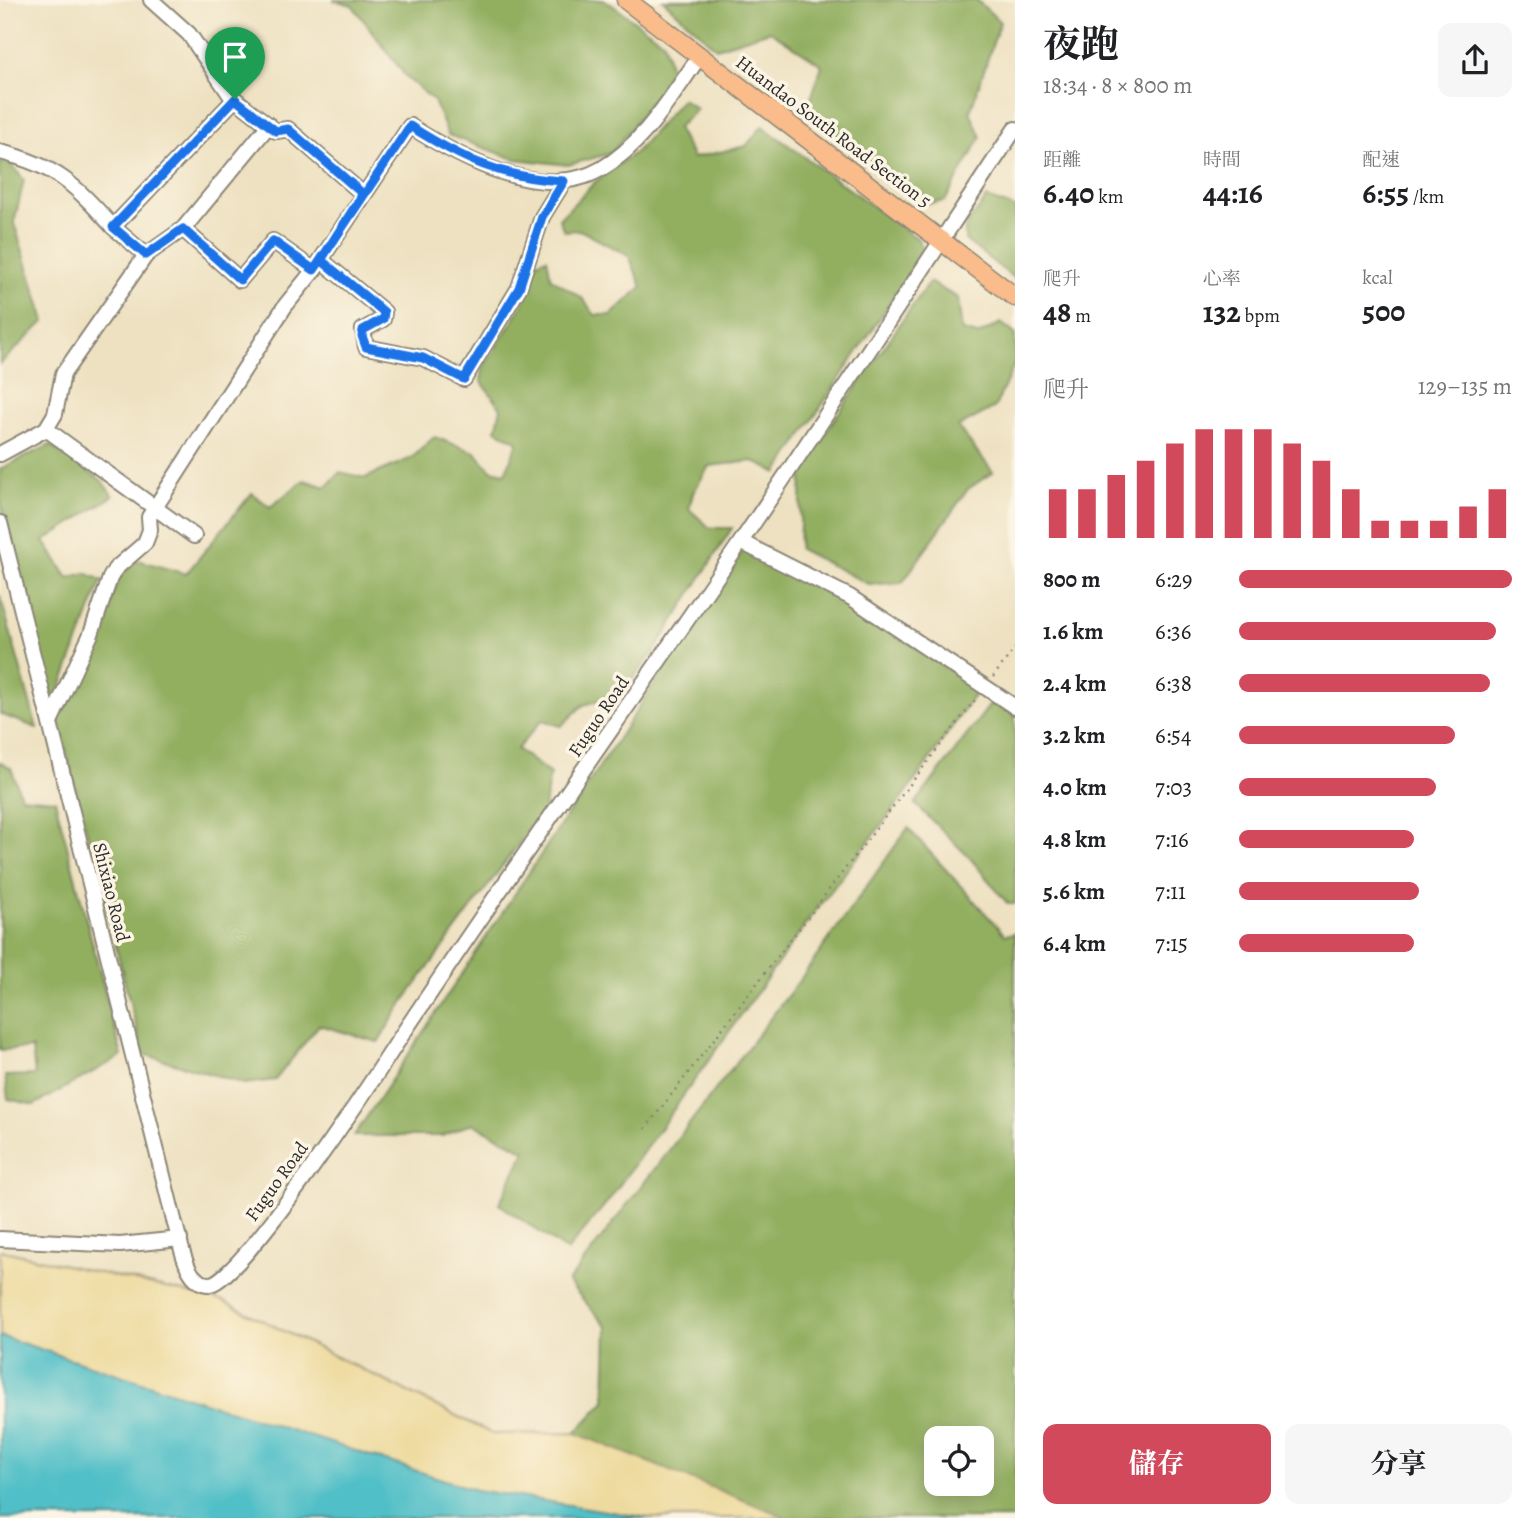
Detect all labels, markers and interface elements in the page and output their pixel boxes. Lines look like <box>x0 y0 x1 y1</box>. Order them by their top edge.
text: 夜跑 <box>1043 18 1119 70</box>
button: share <box>1438 23 1512 97</box>
pin <box>205 27 265 99</box>
icon: arrive <box>216 38 254 76</box>
street label: Huandao South Road Section 5 <box>730 50 937 214</box>
text: 18:34 · 8 × 800 m <box>1043 70 1192 101</box>
text: 距離 <box>1043 147 1081 173</box>
text: 時間 <box>1203 147 1241 173</box>
text: 配速 <box>1362 147 1400 173</box>
text: 6.40 <box>1043 173 1094 213</box>
text: 44:16 <box>1203 173 1263 213</box>
text: 6:55 <box>1362 173 1409 213</box>
text: km <box>1094 184 1123 210</box>
text: /km <box>1409 184 1444 210</box>
text: kcal <box>1362 265 1393 291</box>
text: 爬升 <box>1043 266 1081 292</box>
text: 心率 <box>1203 266 1241 292</box>
text: 500 <box>1362 291 1405 331</box>
text: 48 <box>1043 292 1072 332</box>
text: 132 <box>1203 292 1241 332</box>
text: m <box>1072 303 1091 329</box>
text: bpm <box>1241 303 1280 329</box>
text: 129–135 m <box>1418 371 1512 402</box>
text: 爬升 <box>1043 374 1089 405</box>
text: 800 m <box>1043 564 1100 595</box>
text: 6:29 <box>1155 564 1193 595</box>
text: 1.6 km <box>1043 616 1103 647</box>
text: 6:36 <box>1155 616 1191 647</box>
text: 2.4 km <box>1043 668 1106 699</box>
text: 6:38 <box>1155 668 1192 699</box>
street label: Fuguo Road <box>562 670 636 762</box>
text: 3.2 km <box>1043 720 1106 751</box>
text: 6:54 <box>1155 720 1191 751</box>
text: 4.0 km <box>1043 772 1107 803</box>
text: 7:03 <box>1155 772 1192 803</box>
text: 4.8 km <box>1043 824 1106 855</box>
text: 7:16 <box>1155 824 1189 855</box>
street label: Shixiao Road <box>86 840 136 945</box>
text: 5.6 km <box>1043 876 1105 907</box>
text: 7:11 <box>1155 876 1186 907</box>
text: 6.4 km <box>1043 928 1106 959</box>
text: 7:15 <box>1155 928 1188 959</box>
street label: Fuguo Road <box>239 1136 315 1227</box>
button: 儲存 <box>1043 1424 1271 1504</box>
button: 分享 <box>1285 1424 1512 1504</box>
map controls <box>924 1426 994 1496</box>
button: locate <box>924 1426 994 1496</box>

